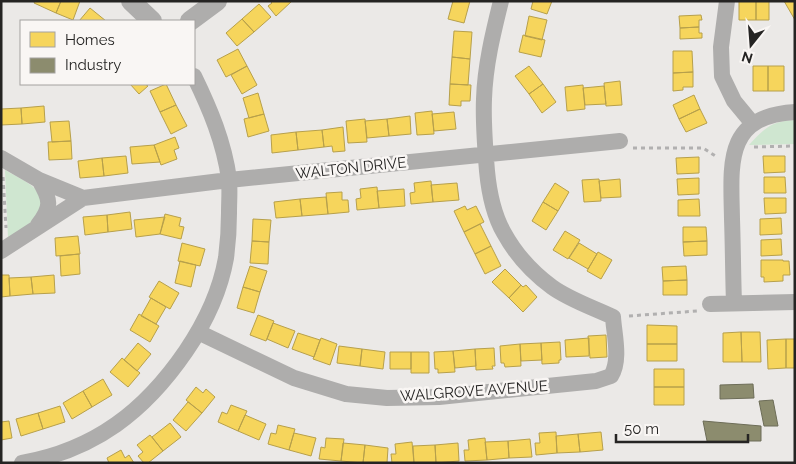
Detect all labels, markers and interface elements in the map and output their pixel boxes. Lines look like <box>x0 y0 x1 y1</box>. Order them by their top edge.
legend <box>20 20 195 85</box>
north arrow <box>726 20 776 70</box>
text: Homes <box>65 31 115 49</box>
text: N <box>740 48 755 67</box>
text: Industry <box>65 56 121 74</box>
street label: WALTON DRIVE <box>295 153 407 183</box>
street label: WALGROVE AVENUE <box>400 377 548 405</box>
scale bar <box>616 412 748 444</box>
text: 50 m <box>624 420 659 438</box>

